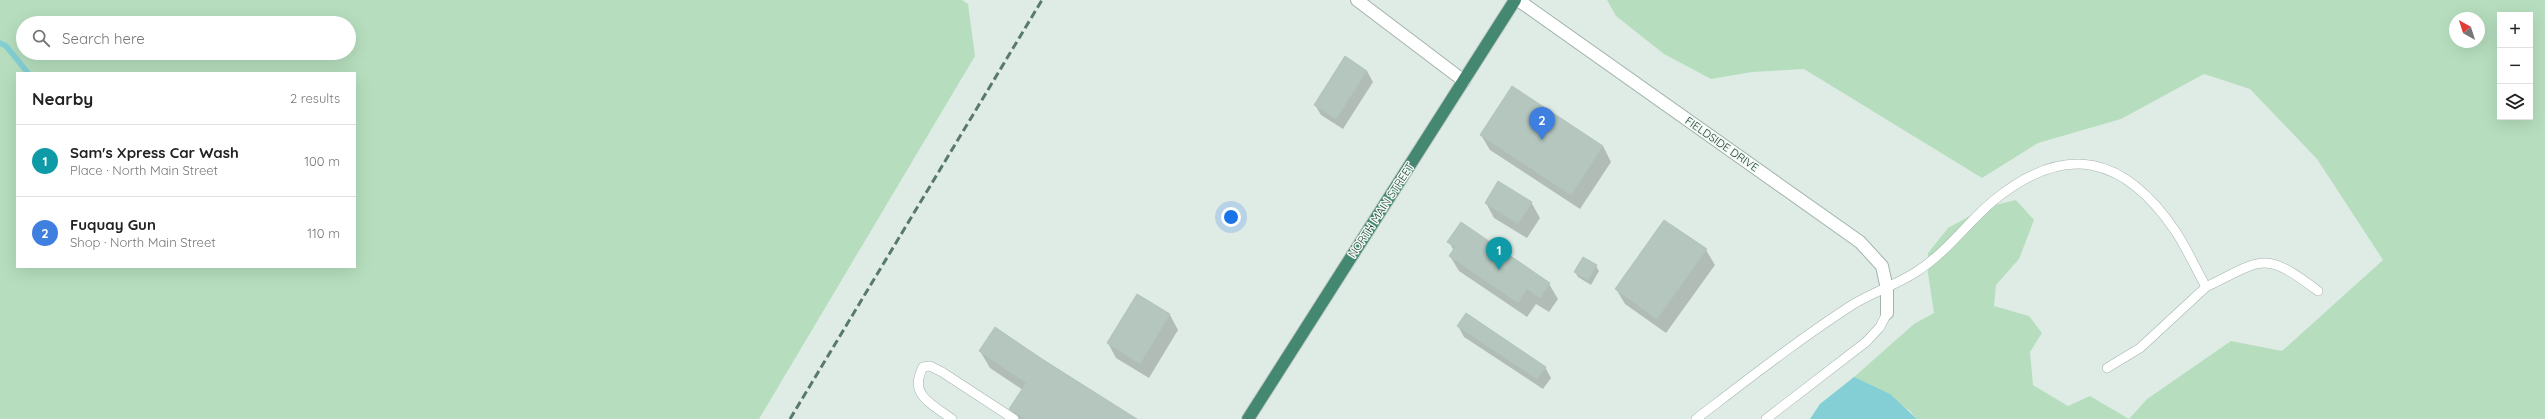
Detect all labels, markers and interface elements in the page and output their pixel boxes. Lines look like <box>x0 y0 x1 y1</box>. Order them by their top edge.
north arrow <box>2449 12 2485 48</box>
map controls <box>2497 12 2533 120</box>
button: + <box>2497 12 2533 48</box>
search box <box>16 16 356 60</box>
icon: search <box>30 27 52 49</box>
text: Search here <box>62 29 145 48</box>
button: − <box>2497 48 2533 84</box>
button: layers <box>2497 84 2533 120</box>
text: Nearby <box>32 88 93 109</box>
text: 2 results <box>290 90 340 106</box>
pin: 2 <box>1529 107 1555 140</box>
street label: FIELDSIDE DRIVE <box>1682 113 1762 175</box>
text: Sam's Xpress Car Wash <box>70 143 239 162</box>
text: 1 <box>42 153 48 169</box>
text: 100 m <box>304 153 340 169</box>
street label: NORTH MAIN STREET <box>1345 160 1417 260</box>
text: Place · North Main Street <box>70 162 218 178</box>
your location <box>1221 207 1241 227</box>
text: Fuquay Gun <box>70 215 156 234</box>
text: 2 <box>41 225 49 241</box>
text: 110 m <box>307 225 340 241</box>
text: Shop · North Main Street <box>70 234 216 250</box>
pin: 1 <box>1486 237 1512 270</box>

